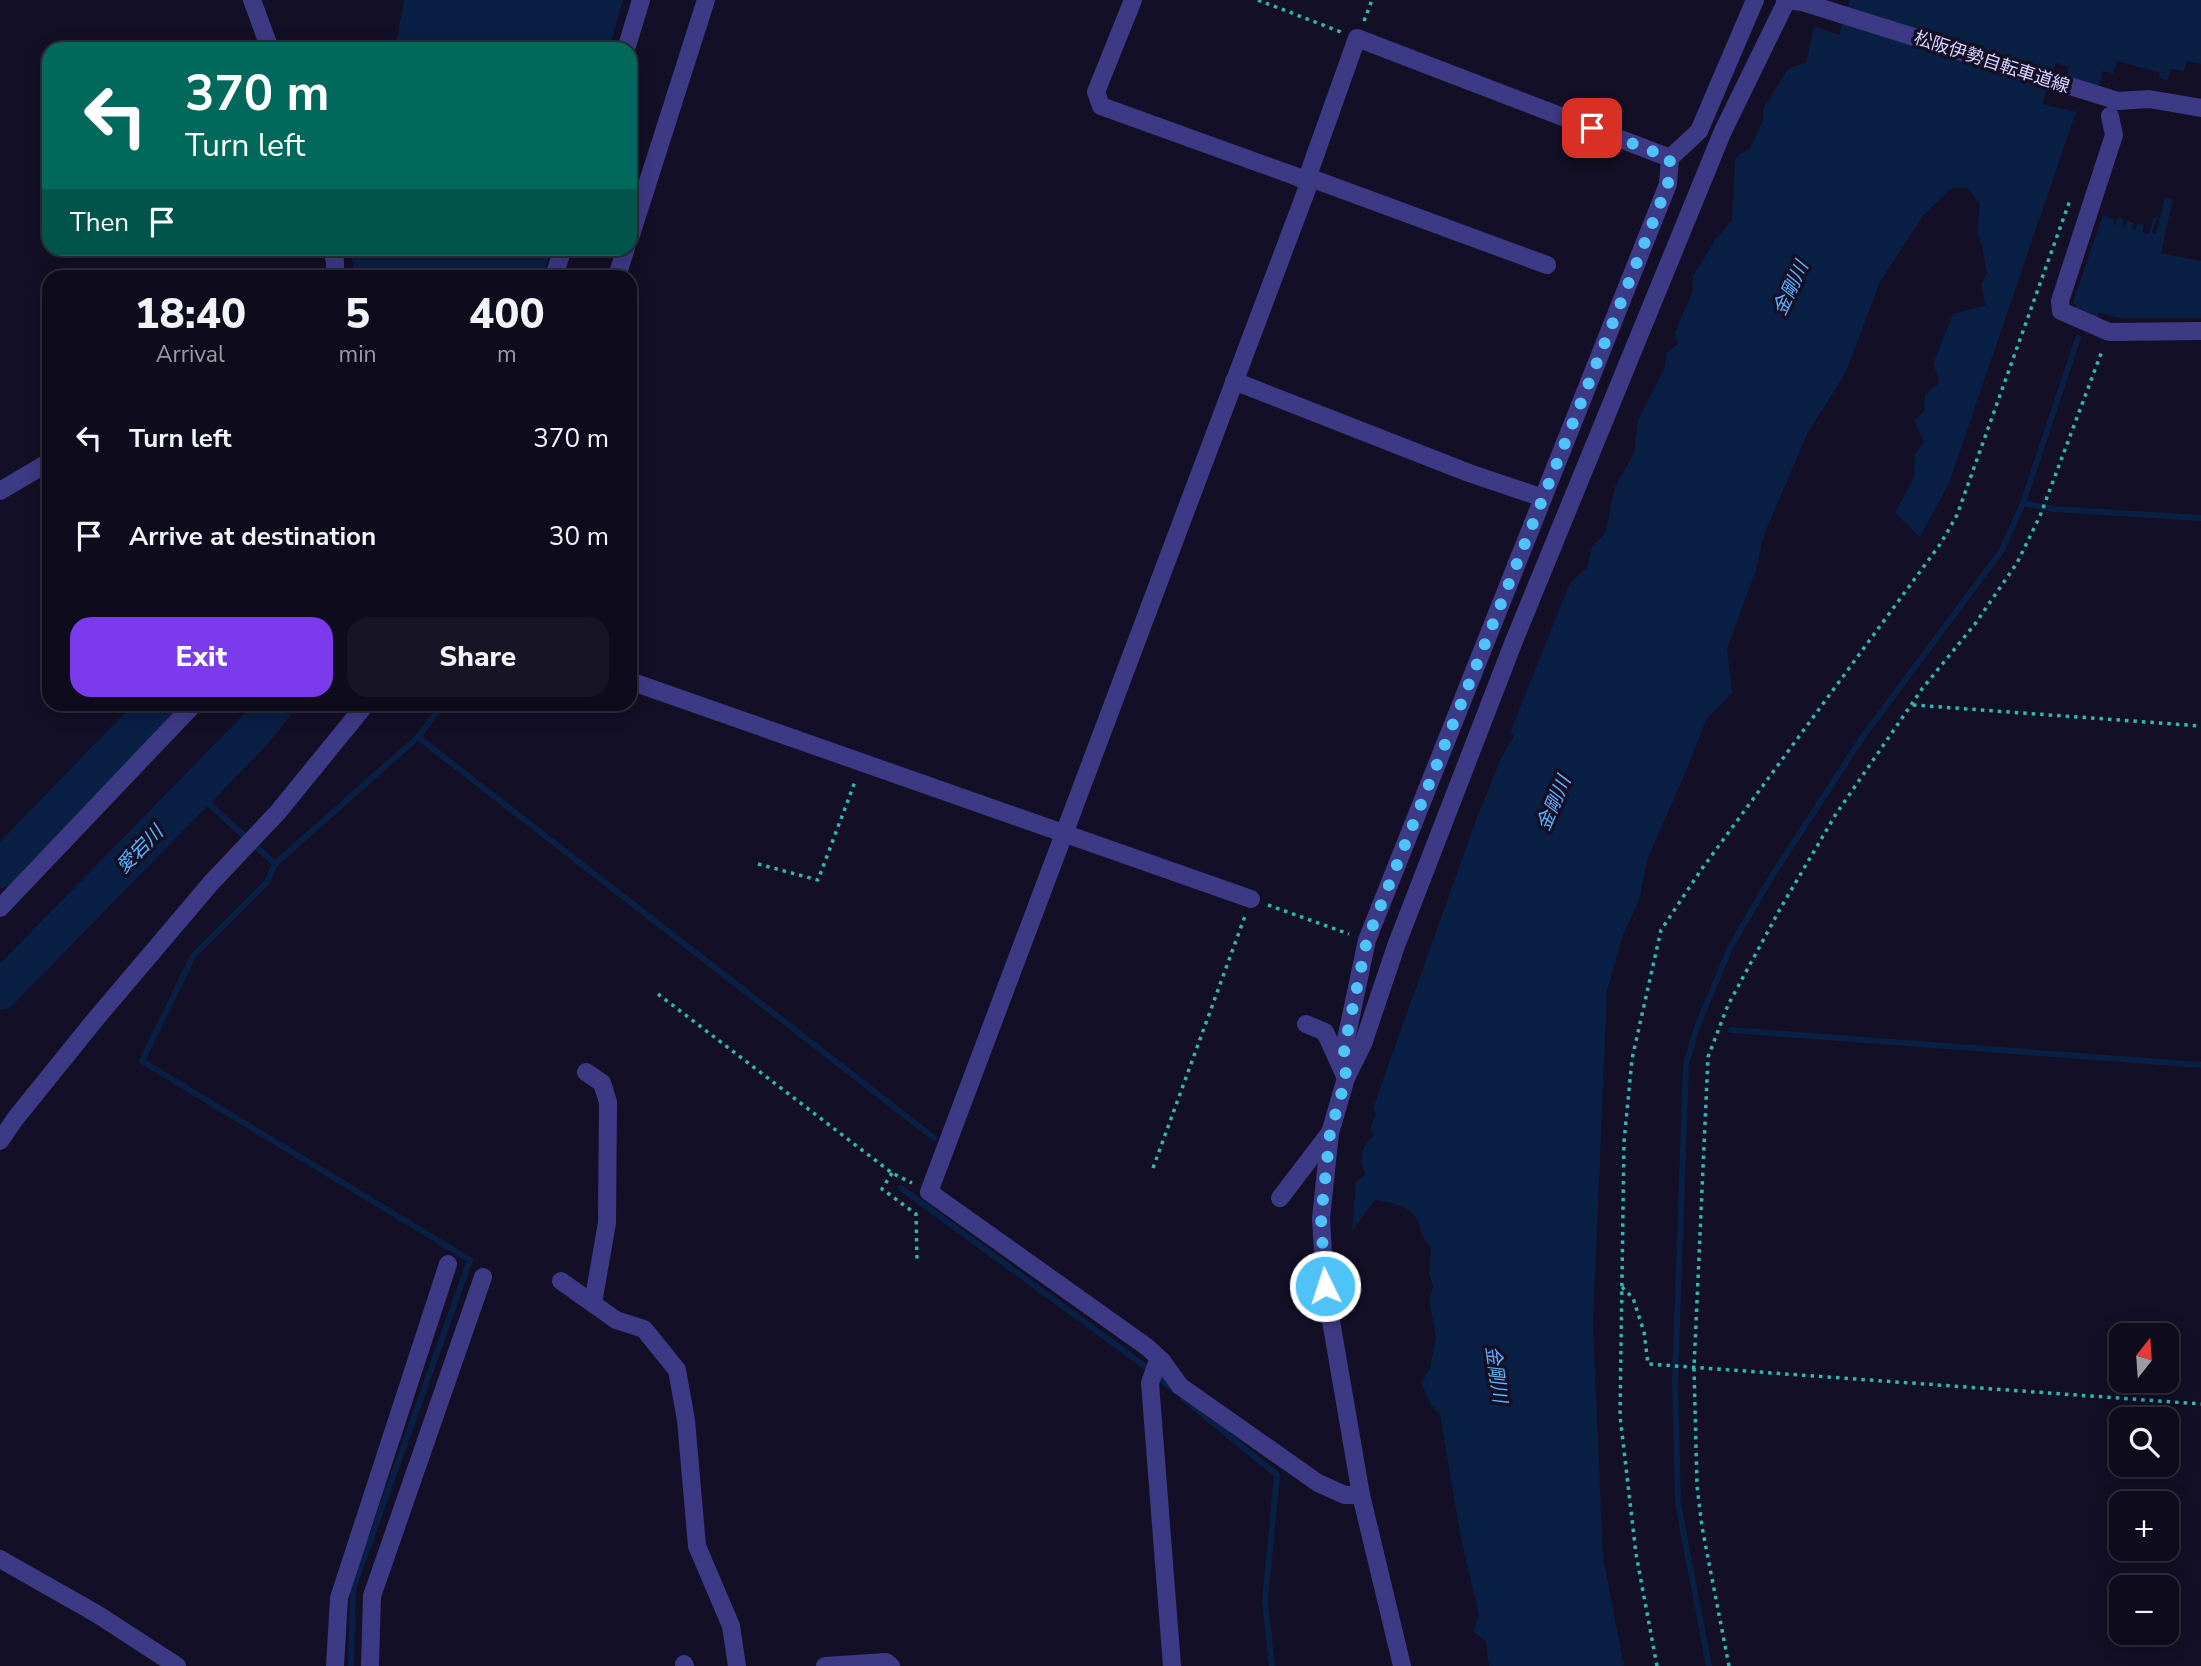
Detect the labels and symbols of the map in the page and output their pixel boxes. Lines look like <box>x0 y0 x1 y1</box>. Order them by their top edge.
street label: 松阪伊勢自転車道線 <box>1911 26 2073 98</box>
pin <box>1562 98 1622 158</box>
water label: 金剛川 <box>1767 255 1816 320</box>
water label: 金剛川 <box>1531 770 1578 835</box>
water label: 愛宕川 <box>111 819 170 879</box>
position arrow <box>1288 1249 1362 1323</box>
north arrow <box>2109 1323 2179 1393</box>
water label: 金剛川 <box>1479 1344 1513 1406</box>

